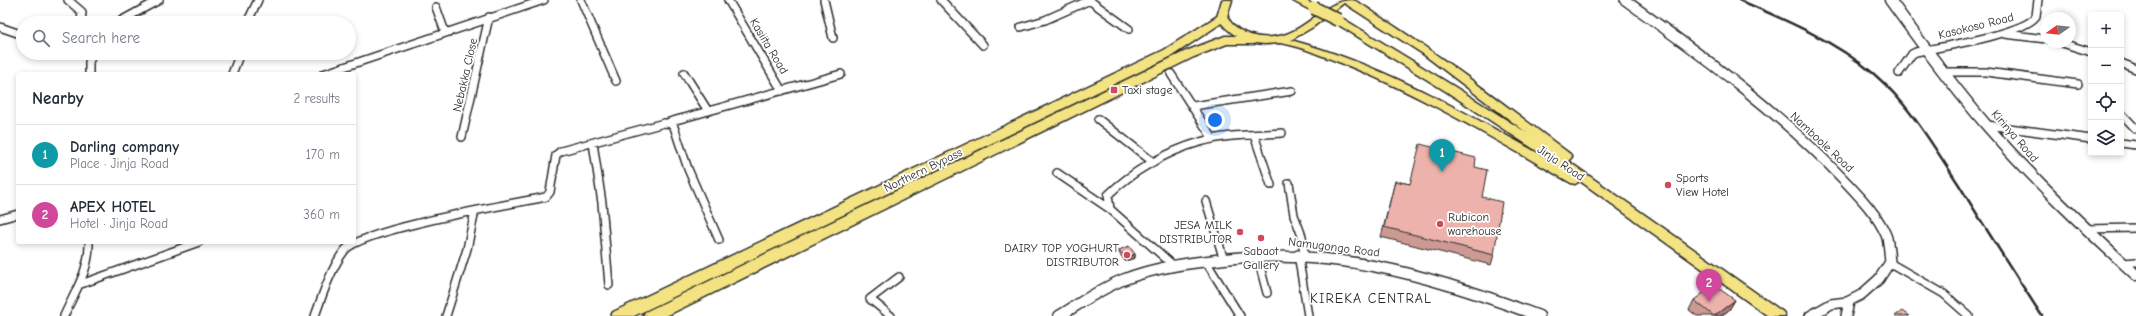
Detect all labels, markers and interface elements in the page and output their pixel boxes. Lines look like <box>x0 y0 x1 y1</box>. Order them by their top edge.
street label: Kasokoso Road <box>1937 10 2015 42</box>
north arrow <box>2040 12 2076 48</box>
map controls <box>2088 12 2124 156</box>
button: + <box>2088 12 2124 48</box>
search box <box>16 16 356 60</box>
street label: Kasiita Road <box>747 16 791 76</box>
icon: search <box>30 27 52 49</box>
text: Search here <box>62 29 140 47</box>
street label: Nebakka Close <box>450 37 480 113</box>
button: − <box>2088 48 2124 84</box>
place label: Taxi stage <box>1122 83 1172 97</box>
button: locate <box>2088 84 2124 120</box>
marker: Taxi stage <box>1109 85 1119 95</box>
text: Nearby <box>32 89 83 108</box>
text: 2 results <box>293 91 340 106</box>
street label: Kirinya Road <box>1988 107 2042 165</box>
street label: Namboole Road <box>1787 109 1857 175</box>
your location <box>1205 110 1225 130</box>
button: layers <box>2088 120 2124 156</box>
text: Darling company <box>70 138 179 156</box>
pin: 1 <box>1429 139 1455 172</box>
street label: Jinja Road <box>1535 142 1587 184</box>
street label: Northern Bypass <box>881 145 965 195</box>
text: 1 <box>42 147 48 162</box>
text: 170 m <box>306 147 340 162</box>
text: Place · Jinja Road <box>70 156 169 171</box>
place label: Sports View Hotel <box>1676 171 1729 199</box>
marker: Sports View Hotel <box>1663 180 1673 190</box>
text: APEX HOTEL <box>70 198 156 216</box>
text: 2 <box>42 207 48 222</box>
text: 360 m <box>303 207 340 222</box>
place label: Rubicon warehouse <box>1448 210 1502 238</box>
text: Hotel · Jinja Road <box>70 216 168 231</box>
place label: JESA MILK DISTRIBUTOR <box>1159 218 1232 246</box>
marker: Rubicon warehouse <box>1435 219 1445 229</box>
marker: JESA MILK DISTRIBUTOR <box>1235 227 1245 237</box>
marker: Sabaot Gallery <box>1256 233 1266 243</box>
street label: Namugongo Road <box>1287 234 1381 260</box>
place label: DAIRY TOP YOGHURT DISTRIBUTOR <box>1004 241 1120 269</box>
place label: Sabaot Gallery <box>1243 244 1280 272</box>
marker: DAIRY TOP YOGHURT DISTRIBUTOR <box>1122 250 1132 260</box>
pin: 2 <box>1696 269 1722 302</box>
district label: KIREKA CENTRAL <box>1310 290 1432 307</box>

